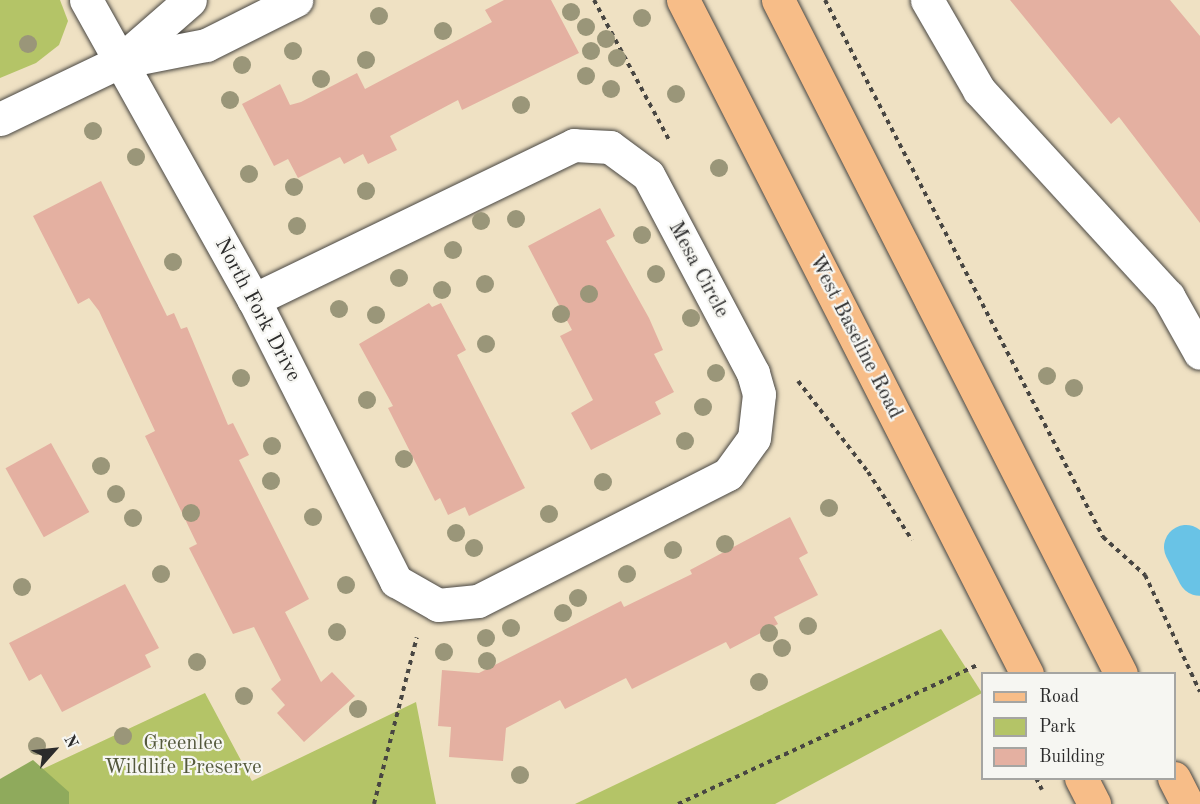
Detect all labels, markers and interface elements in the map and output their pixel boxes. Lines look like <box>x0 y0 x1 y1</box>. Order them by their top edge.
street label: Mesa Circle <box>662 218 734 322</box>
street label: North Fork Drive <box>209 234 305 386</box>
street label: West Baseline Road <box>803 251 907 423</box>
legend <box>981 672 1176 780</box>
text: Road <box>1039 688 1079 706</box>
text: Park <box>1039 718 1076 736</box>
north arrow <box>24 720 84 780</box>
park label: Greenlee Wildlife Preserve <box>104 731 262 781</box>
text: N <box>60 733 80 751</box>
text: Building <box>1039 748 1104 766</box>

